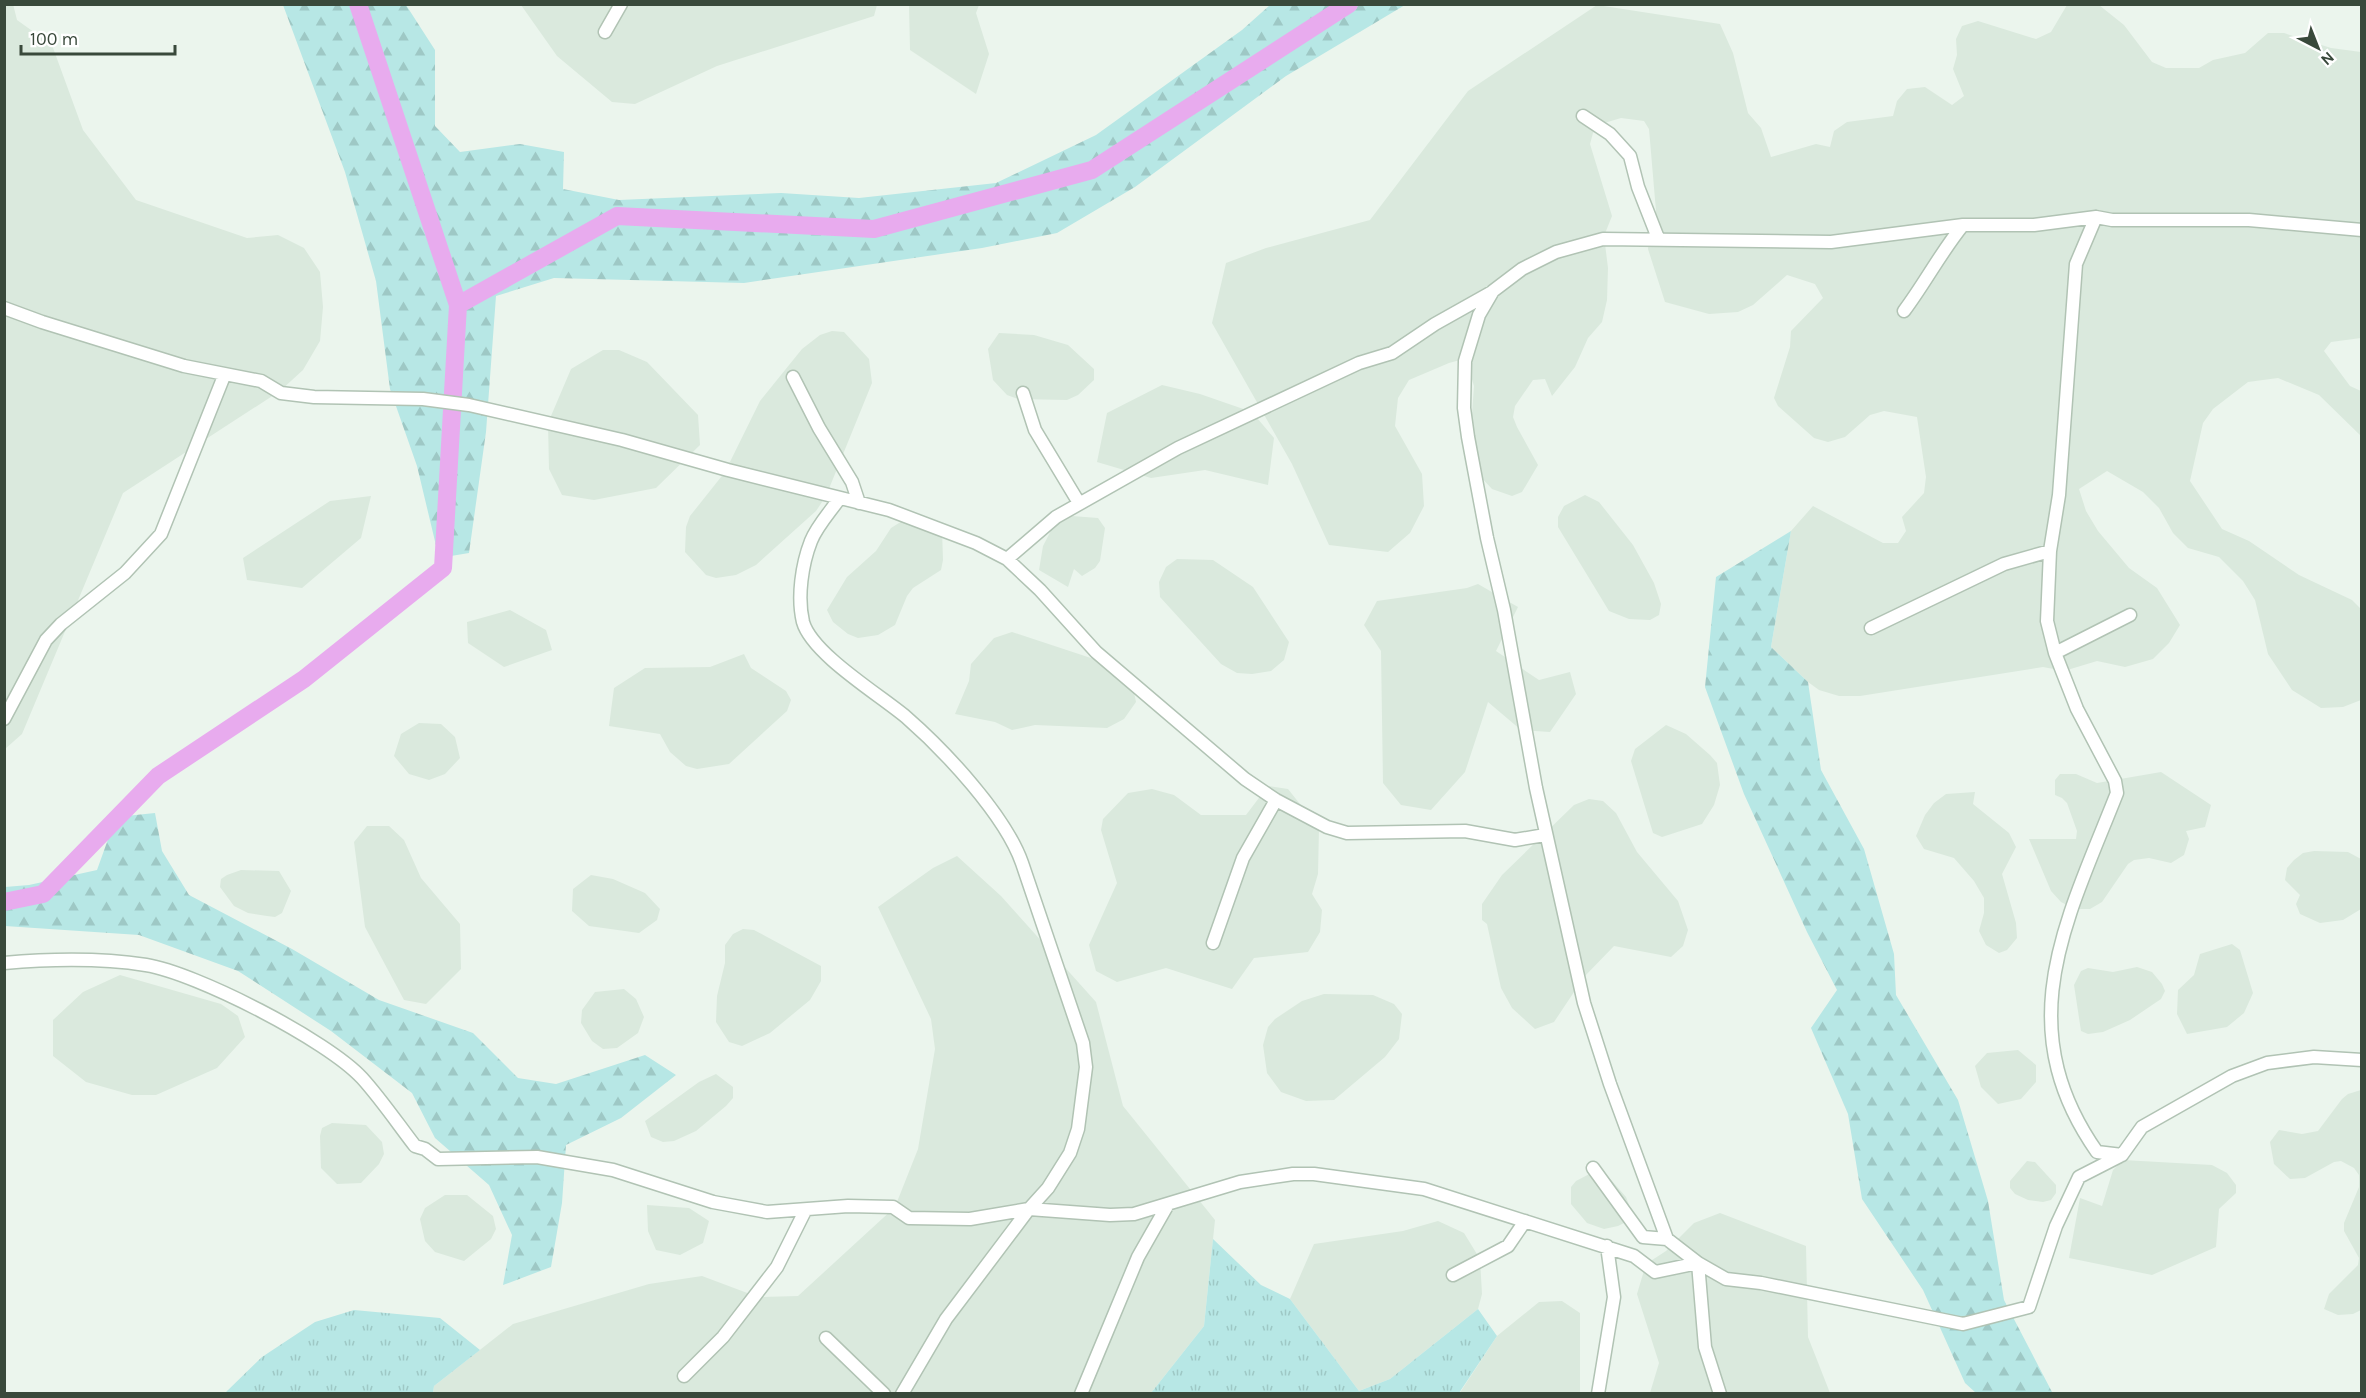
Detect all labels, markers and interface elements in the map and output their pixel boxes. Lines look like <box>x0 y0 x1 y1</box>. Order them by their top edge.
scale bar <box>21 18 176 56</box>
north arrow <box>2288 18 2348 78</box>
text: 100 m <box>30 28 78 50</box>
text: N <box>2317 48 2338 70</box>

